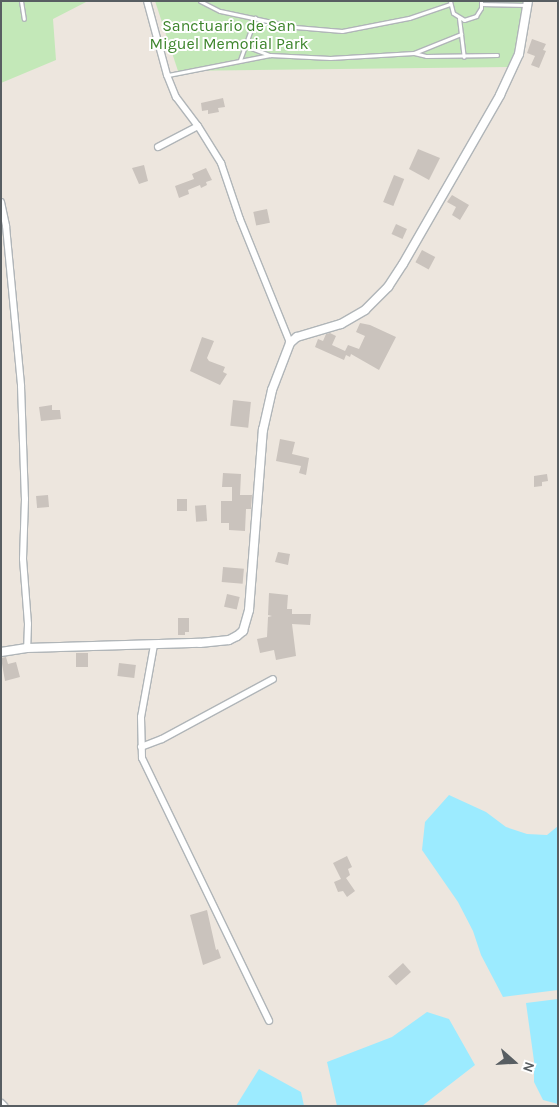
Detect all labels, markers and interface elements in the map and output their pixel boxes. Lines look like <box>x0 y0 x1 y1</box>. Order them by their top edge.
park label: Sanctuario de San Miguel Memorial Park <box>149 16 309 54</box>
north arrow <box>489 1037 539 1087</box>
text: N <box>519 1060 538 1075</box>

